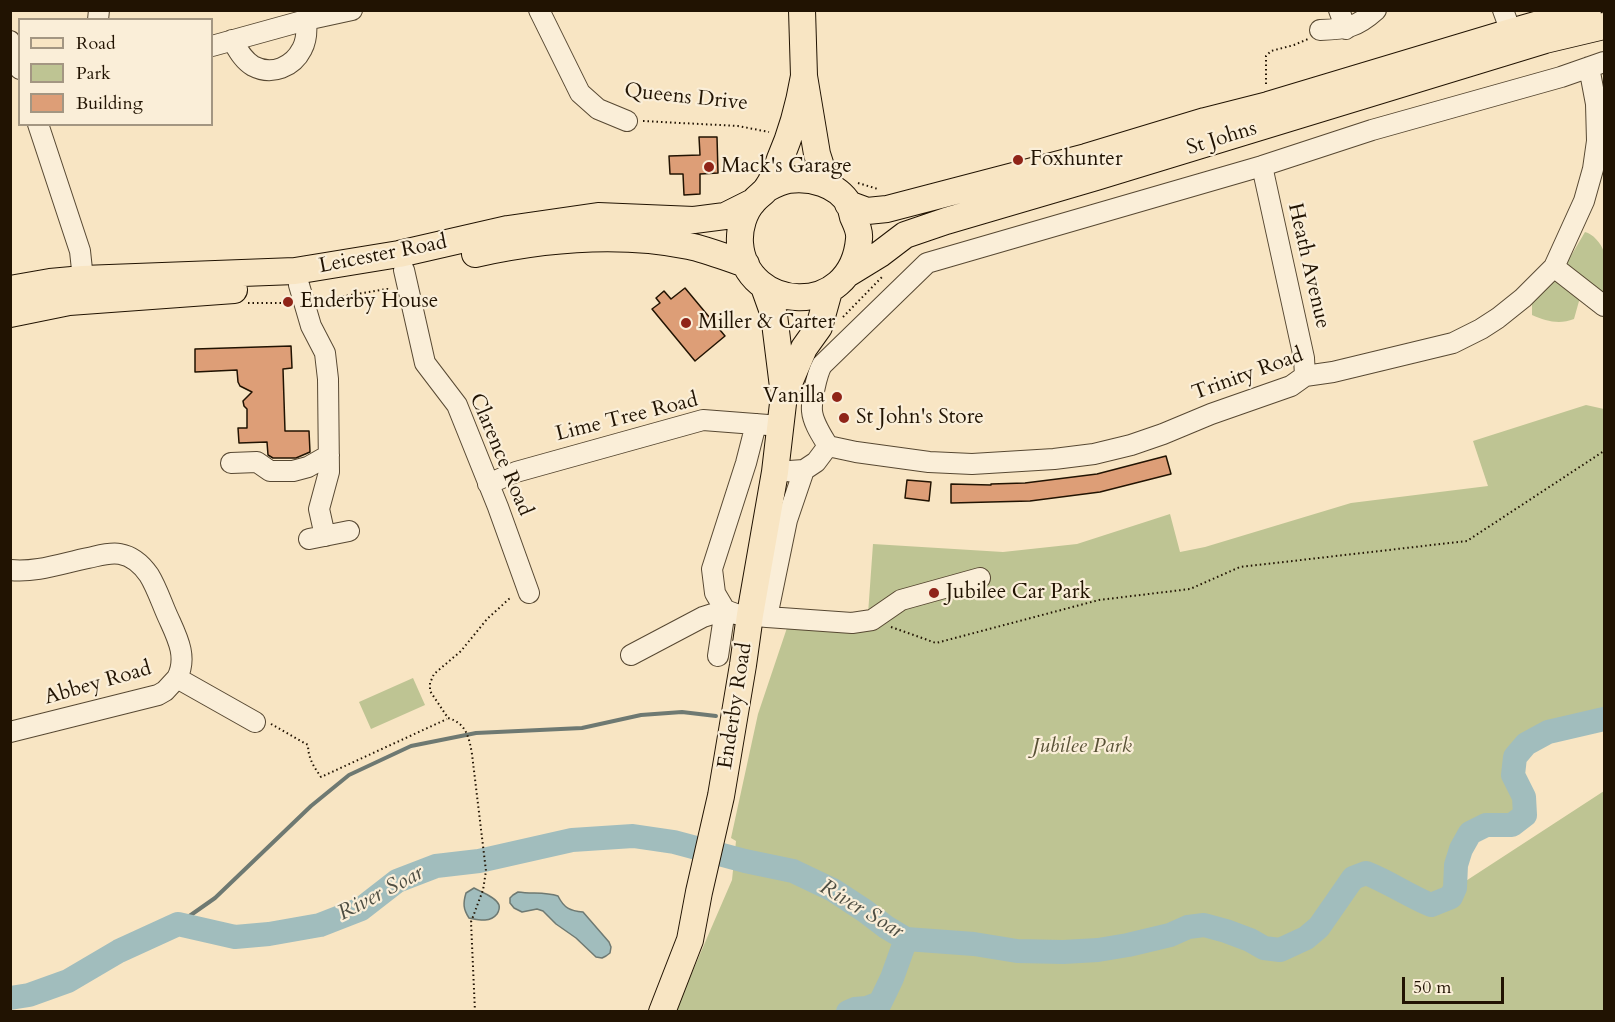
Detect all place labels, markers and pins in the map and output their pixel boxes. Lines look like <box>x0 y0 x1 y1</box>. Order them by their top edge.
place label: Foxhunter <box>1030 147 1123 173</box>
marker: Foxhunter <box>1011 153 1025 167</box>
place label: Mack's Garage <box>721 154 852 180</box>
marker: Mack's Garage <box>702 160 716 174</box>
place label: Enderby House <box>300 289 438 315</box>
marker: Enderby House <box>281 295 295 309</box>
place label: Miller & Carter <box>698 310 835 336</box>
marker: Miller & Carter <box>679 316 693 330</box>
place label: Vanilla <box>763 384 825 410</box>
marker: Vanilla <box>830 390 844 404</box>
place label: St John's Store <box>856 405 984 431</box>
marker: St John's Store <box>837 411 851 425</box>
place label: Jubilee Car Park <box>946 580 1091 606</box>
marker: Jubilee Car Park <box>927 586 941 600</box>

